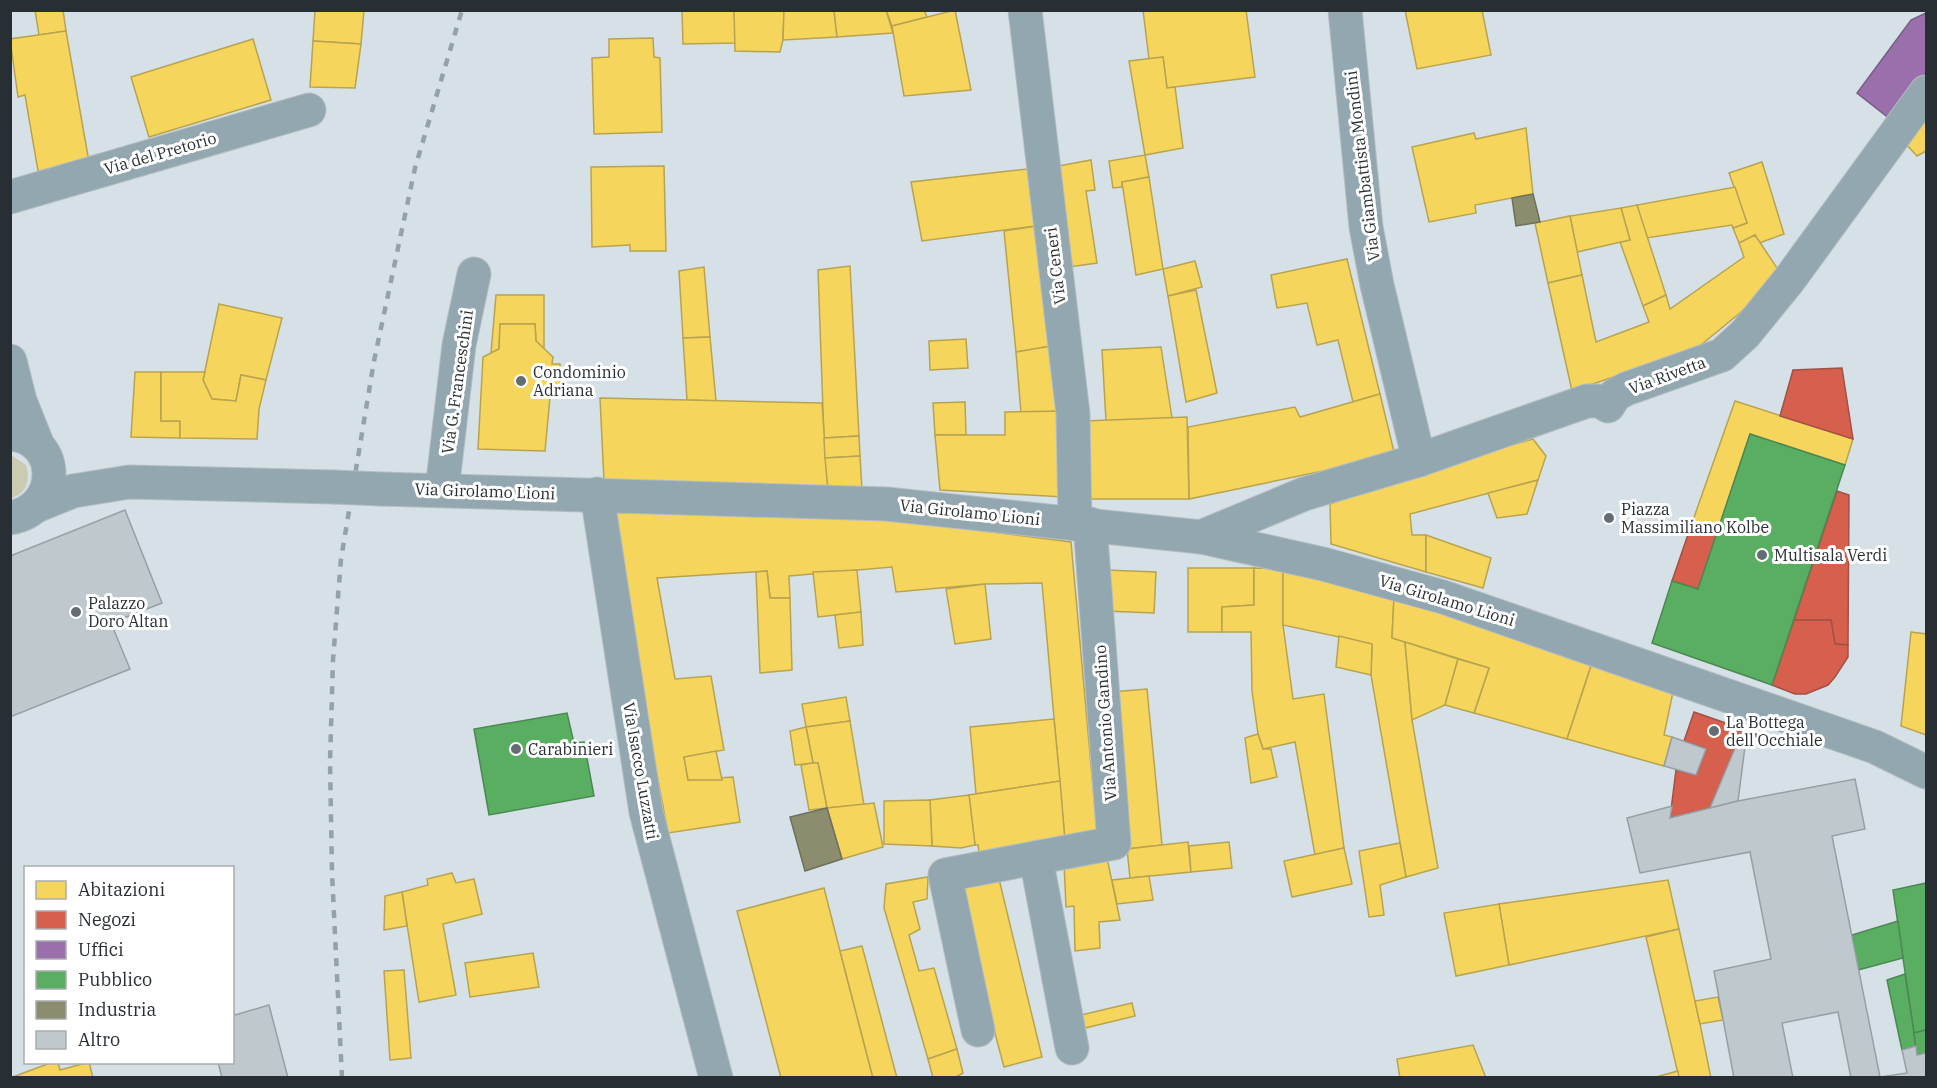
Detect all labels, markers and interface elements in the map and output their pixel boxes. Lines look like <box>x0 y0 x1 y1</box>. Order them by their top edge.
street label: Via Giambattista Mondini <box>1340 70 1384 262</box>
street label: Via del Pretorio <box>102 127 218 179</box>
street label: Via Ceneri <box>1040 226 1070 306</box>
street label: Via G. Franceschini <box>437 309 477 455</box>
street label: Via Rivetta <box>1626 352 1708 398</box>
place label: Condominio Adriana <box>533 362 626 400</box>
marker: Condominio Adriana <box>514 374 528 388</box>
street label: Via Girolamo Lioni <box>414 479 556 503</box>
street label: Via Girolamo Lioni <box>899 495 1041 529</box>
place label: Piazza Massimiliano Kolbe <box>1621 499 1769 537</box>
marker: Piazza Massimiliano Kolbe <box>1602 511 1616 525</box>
place label: Multisala Verdi <box>1774 545 1887 565</box>
marker: Multisala Verdi <box>1755 548 1769 562</box>
street label: Via Girolamo Lioni <box>1377 570 1517 630</box>
place label: Palazzo Doro Altan <box>88 593 168 631</box>
marker: Palazzo Doro Altan <box>69 605 83 619</box>
street label: Via Antonio Gandino <box>1090 644 1120 802</box>
street label: Via Isacco Luzzatti <box>619 701 663 841</box>
place label: La Bottega dell'Occhiale <box>1726 712 1823 750</box>
marker: La Bottega dell'Occhiale <box>1707 724 1721 738</box>
place label: Carabinieri <box>528 739 613 759</box>
marker: Carabinieri <box>509 742 523 756</box>
legend <box>24 866 234 1064</box>
text: Abitazioni <box>78 878 165 901</box>
text: Negozi <box>78 908 136 931</box>
text: Uffici <box>78 938 124 961</box>
text: Pubblico <box>78 968 152 991</box>
text: Industria <box>78 998 156 1021</box>
text: Altro <box>78 1028 120 1051</box>

